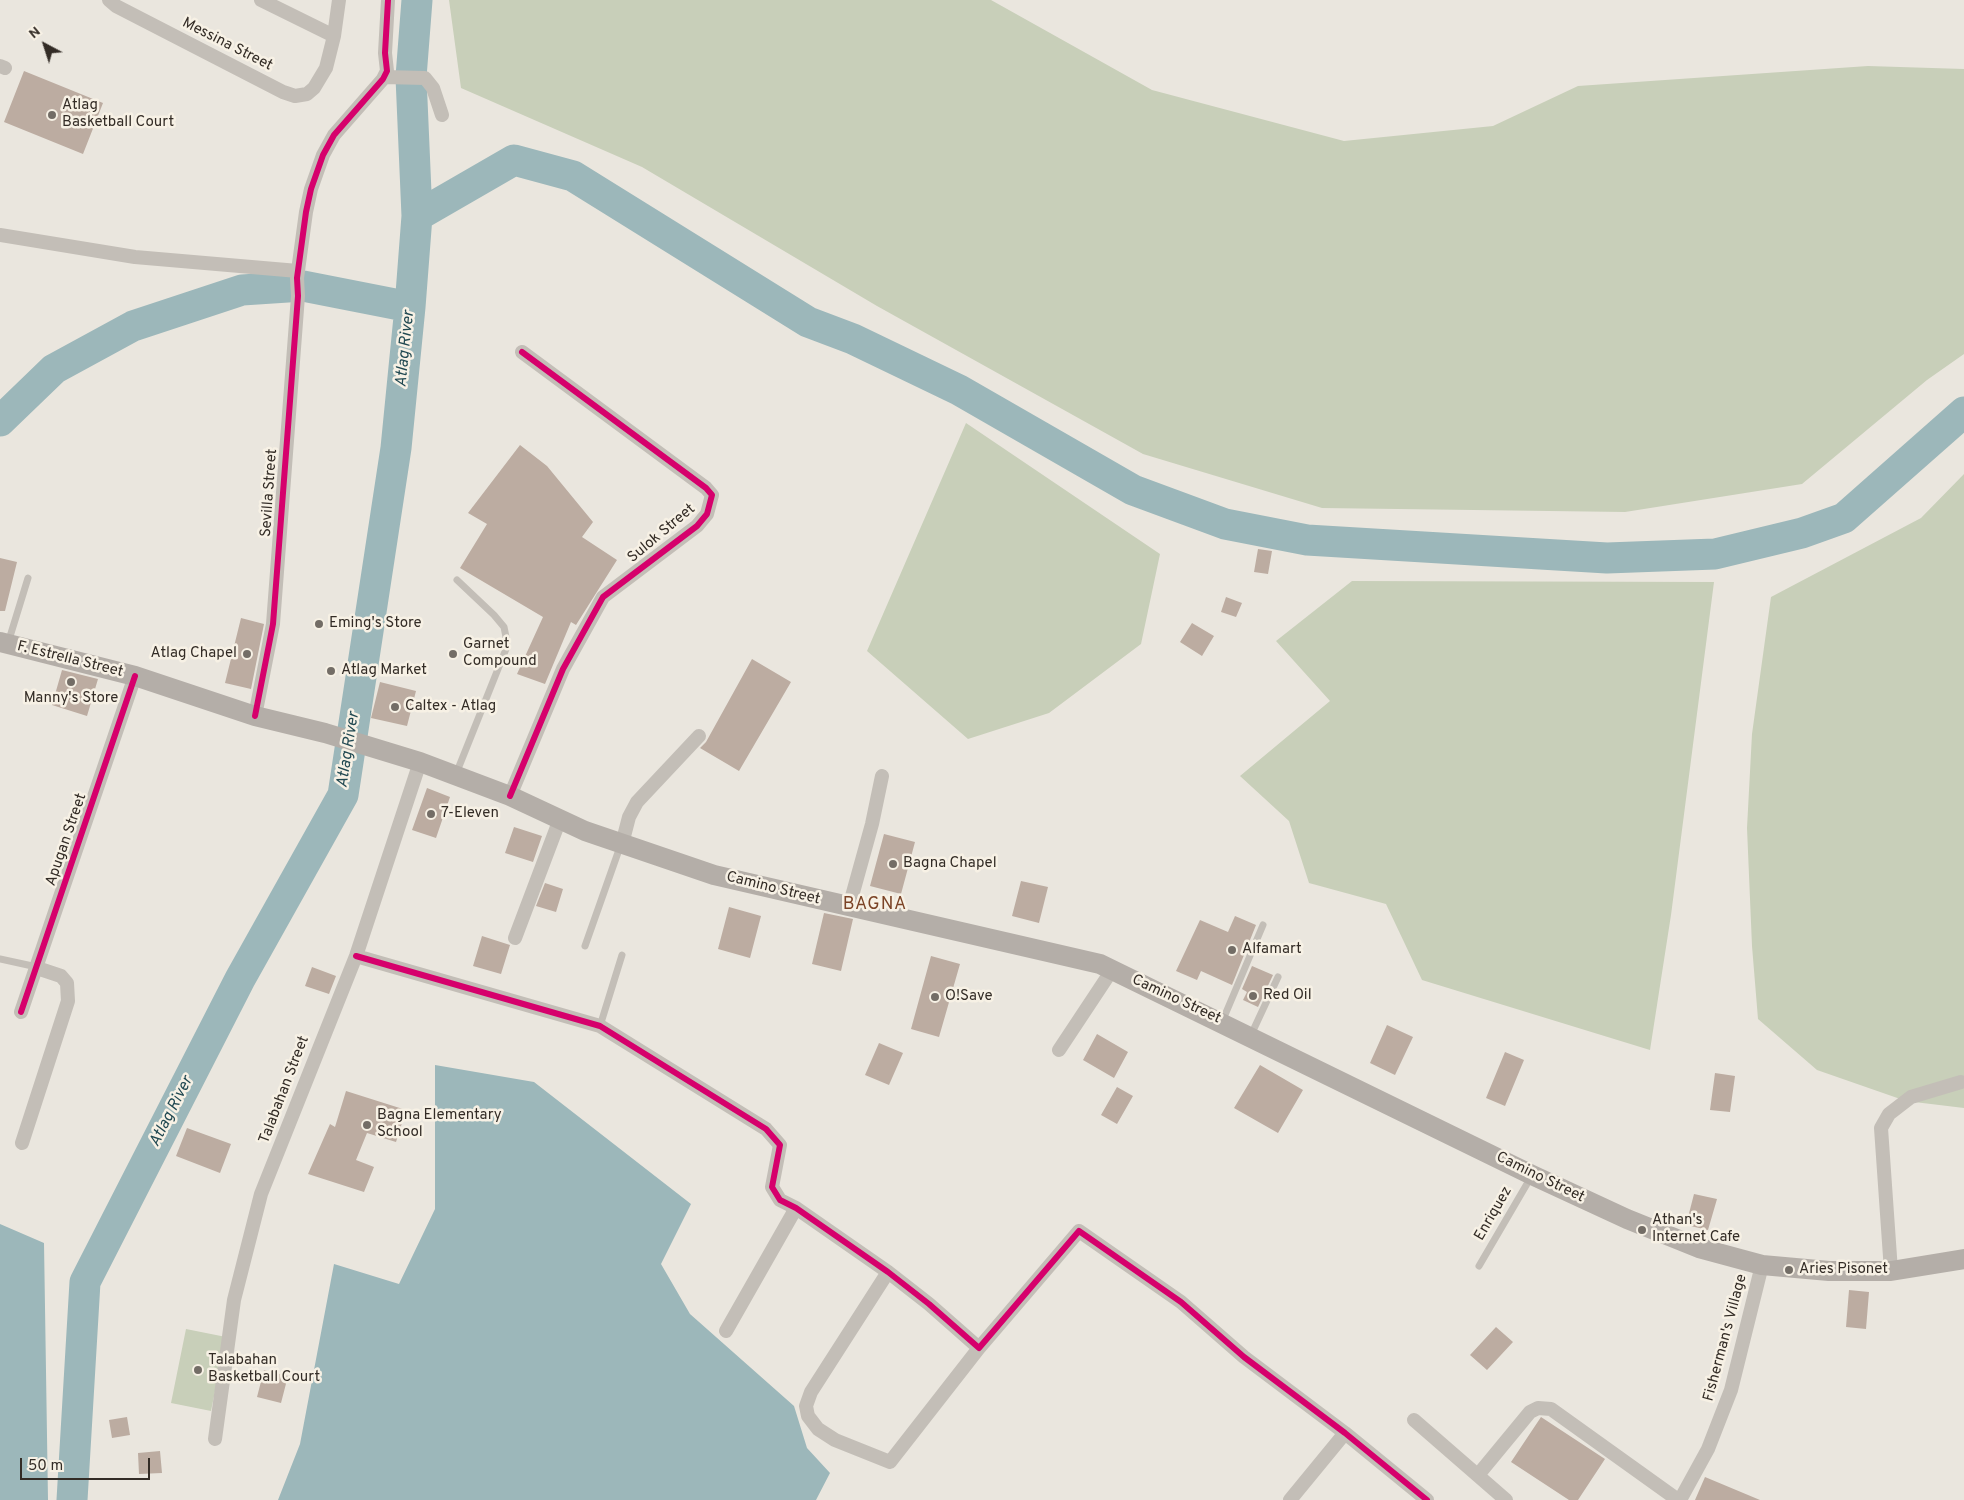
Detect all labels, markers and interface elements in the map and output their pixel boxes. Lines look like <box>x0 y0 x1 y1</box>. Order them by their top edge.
street label: Messina Street <box>179 14 275 76</box>
north arrow <box>20 20 70 70</box>
text: N <box>26 23 44 43</box>
place label: Atlag Basketball Court <box>62 97 174 132</box>
marker: Atlag Basketball Court <box>46 109 58 121</box>
water label: Atlag River <box>392 310 420 388</box>
street label: Sevilla Street <box>258 448 282 538</box>
street label: Sulok Street <box>625 501 699 567</box>
place label: Eming's Store <box>329 615 421 633</box>
marker: Eming's Store <box>313 618 325 630</box>
place label: Garnet Compound <box>463 636 537 671</box>
street label: F. Estrella Street <box>15 638 125 682</box>
place label: Atlag Chapel <box>151 645 237 663</box>
marker: Atlag Chapel <box>241 648 253 660</box>
marker: Garnet Compound <box>447 648 459 660</box>
place label: Atlag Market <box>341 662 427 680</box>
marker: Atlag Market <box>325 665 337 677</box>
marker: Manny's Store <box>65 676 77 688</box>
place label: Manny's Store <box>24 690 118 708</box>
place label: Caltex - Atlag <box>405 698 496 716</box>
marker: Caltex - Atlag <box>389 701 401 713</box>
water label: Atlag River <box>334 711 364 789</box>
street label: Apugan Street <box>43 791 91 889</box>
place label: 7-Eleven <box>441 805 499 823</box>
marker: 7-Eleven <box>425 808 437 820</box>
place label: Bagna Chapel <box>903 855 997 873</box>
marker: Bagna Chapel <box>887 858 899 870</box>
street label: Camino Street <box>724 869 822 909</box>
district label: BAGNA <box>842 894 908 916</box>
place label: Alfamart <box>1242 941 1302 959</box>
marker: Alfamart <box>1226 944 1238 956</box>
street label: Camino Street <box>1129 972 1223 1028</box>
place label: Red Oil <box>1263 987 1312 1005</box>
place label: O!Save <box>945 988 993 1006</box>
marker: Red Oil <box>1247 990 1259 1002</box>
marker: O!Save <box>929 991 941 1003</box>
street label: Talabahan Street <box>256 1034 314 1146</box>
water label: Atlag River <box>146 1074 198 1150</box>
place label: Bagna Elementary School <box>377 1107 502 1142</box>
marker: Bagna Elementary School <box>361 1119 373 1131</box>
street label: Camino Street <box>1493 1149 1587 1207</box>
street label: Enriquez <box>1471 1184 1517 1244</box>
place label: Athan's Internet Cafe <box>1652 1212 1740 1247</box>
marker: Athan's Internet Cafe <box>1636 1224 1648 1236</box>
place label: Aries Pisonet <box>1799 1261 1888 1279</box>
marker: Aries Pisonet <box>1783 1264 1795 1276</box>
street label: Fisherman's Village <box>1700 1272 1752 1404</box>
place label: Talabahan Basketball Court <box>208 1352 320 1387</box>
marker: Talabahan Basketball Court <box>192 1364 204 1376</box>
scale bar <box>22 1448 152 1480</box>
text: 50 m <box>28 1457 63 1476</box>

